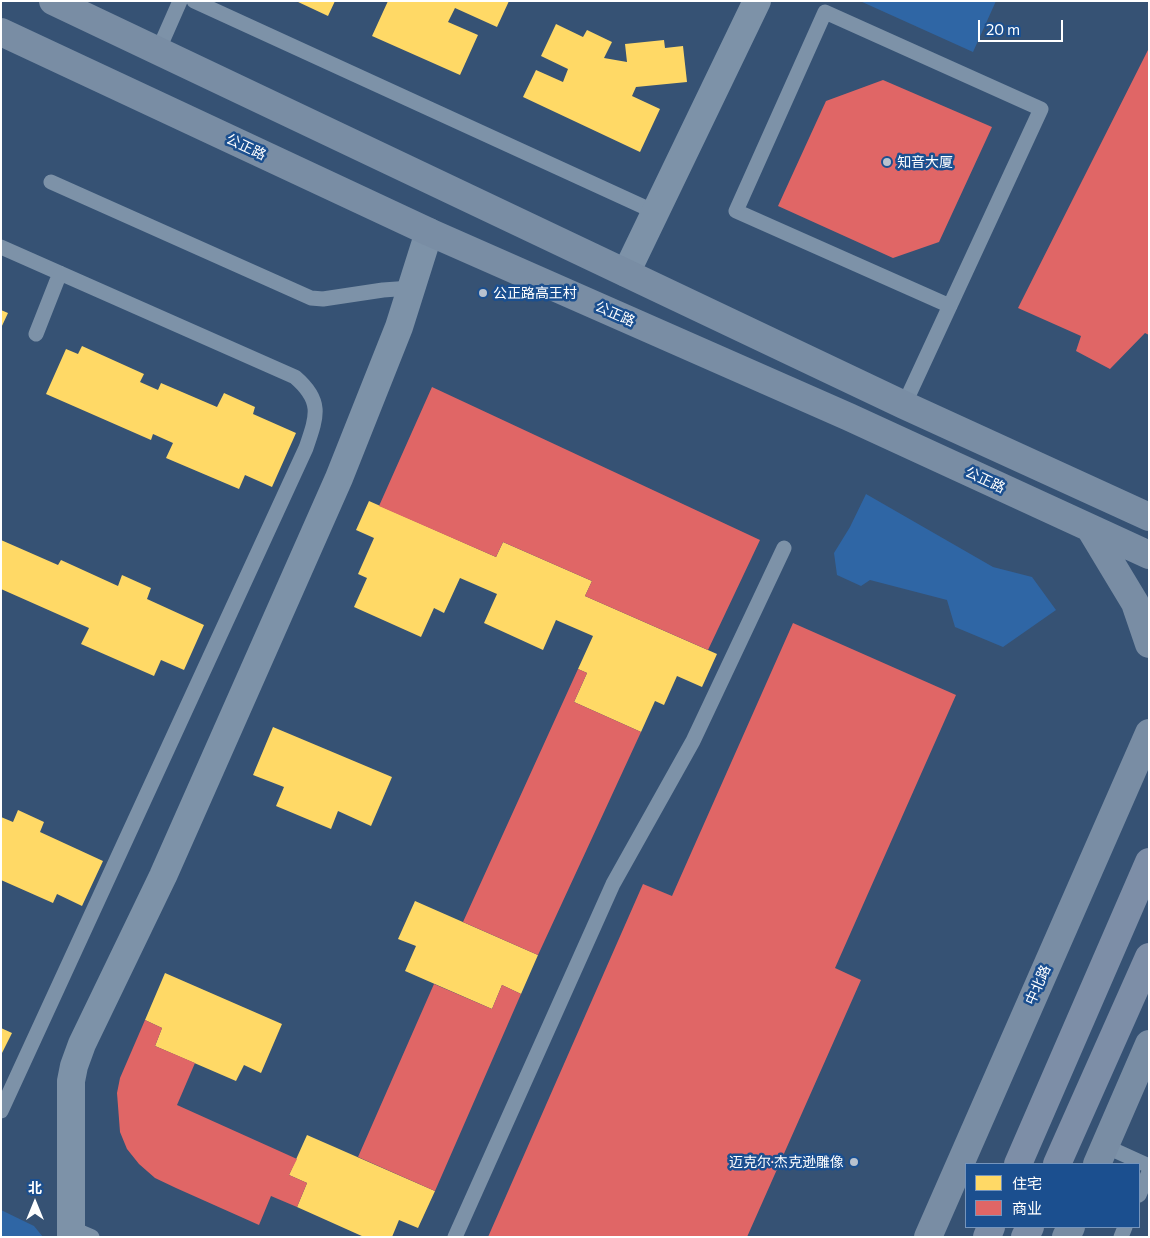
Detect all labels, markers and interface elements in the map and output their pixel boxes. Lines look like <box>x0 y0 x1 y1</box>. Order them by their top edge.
scale bar <box>980 10 1065 42</box>
text: 20 m <box>986 20 1020 38</box>
street label: 公正路 <box>223 131 269 163</box>
place label: 知音大厦 <box>897 154 953 170</box>
marker: 知音大厦 <box>881 156 893 168</box>
place label: 公正路高王村 <box>493 285 577 301</box>
marker: 公正路高王村 <box>477 287 489 299</box>
street label: 公正路 <box>592 298 638 330</box>
street label: 公正路 <box>962 464 1008 496</box>
street label: 中北路 <box>1022 962 1054 1008</box>
place label: 迈克尔·杰克逊雕像 <box>729 1154 844 1170</box>
marker: 迈克尔·杰克逊雕像 <box>848 1156 860 1168</box>
legend <box>965 1163 1140 1228</box>
text: 住宅 <box>1012 1174 1042 1192</box>
north arrow <box>10 1178 60 1228</box>
text: 北 <box>28 1179 42 1196</box>
text: 商业 <box>1012 1199 1042 1217</box>

